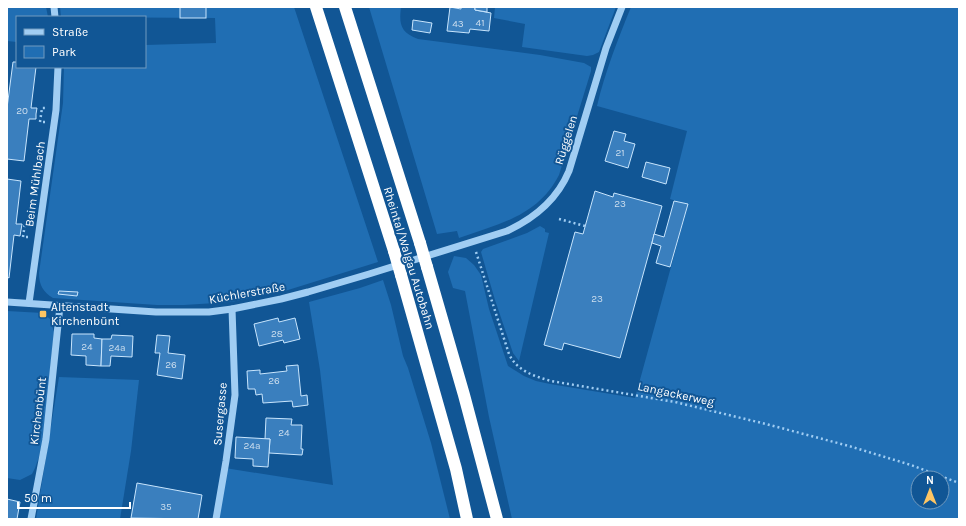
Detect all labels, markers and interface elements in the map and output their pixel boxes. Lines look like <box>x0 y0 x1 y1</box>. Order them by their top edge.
legend <box>16 16 146 68</box>
house number: 41 <box>476 17 484 29</box>
house number: 43 <box>452 18 464 30</box>
text: Straße <box>52 25 88 39</box>
text: Park <box>52 45 77 59</box>
house number: 20 <box>16 105 28 117</box>
street label: Rüggelen <box>552 114 580 166</box>
street label: Beim Mühlbach <box>22 140 48 228</box>
house number: 21 <box>615 147 625 159</box>
street label: Rheintal/Walgau Autobahn <box>381 185 437 331</box>
house number: 23 <box>614 198 626 210</box>
street label: Küchlerstraße <box>208 279 286 307</box>
house number: 23 <box>591 293 603 305</box>
place label: Altenstadt Kirchenbünt <box>51 300 120 328</box>
marker: Altenstadt Kirchenbünt <box>38 309 48 319</box>
house number: 28 <box>271 328 283 340</box>
house number: 24 <box>81 341 93 353</box>
house number: 24a <box>109 342 125 354</box>
house number: 26 <box>165 359 177 371</box>
house number: 26 <box>268 375 280 387</box>
street label: Kirchenbünt <box>27 376 49 446</box>
street label: Langackerweg <box>636 379 716 409</box>
street label: Susergasse <box>210 382 230 446</box>
house number: 24 <box>278 427 290 439</box>
house number: 24a <box>244 440 260 452</box>
north arrow <box>910 470 950 510</box>
text: N <box>926 474 934 487</box>
scale bar <box>18 484 130 510</box>
text: 50 m <box>24 491 52 505</box>
house number: 35 <box>160 501 172 513</box>

